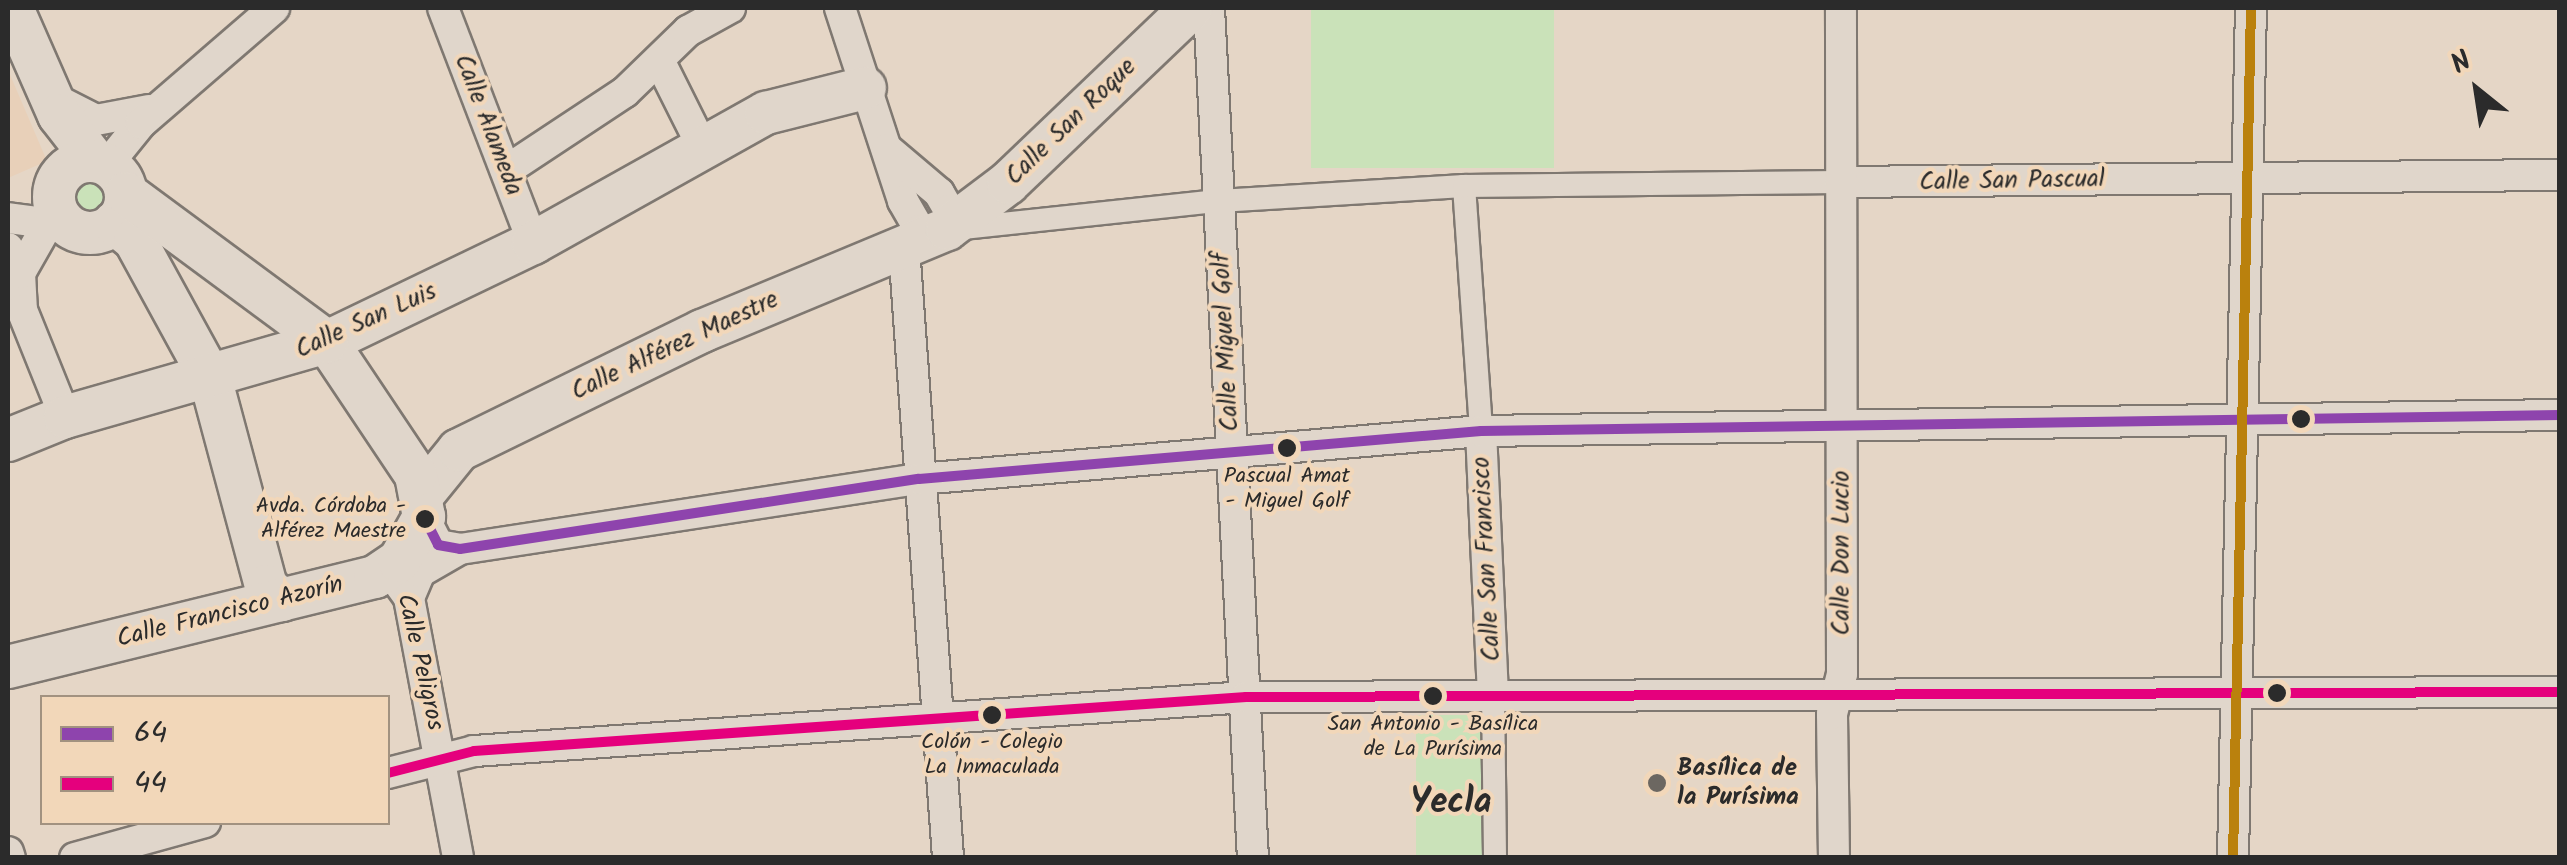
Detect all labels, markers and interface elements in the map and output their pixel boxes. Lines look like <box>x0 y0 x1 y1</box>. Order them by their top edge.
north arrow <box>2427 40 2527 140</box>
text: N <box>2443 40 2481 87</box>
street label: Calle Alameda <box>447 50 529 200</box>
street label: Calle San Roque <box>1000 52 1142 192</box>
street label: Calle San Pascual <box>1919 164 2105 198</box>
street label: Calle Miguel Golf <box>1206 252 1246 432</box>
street label: Calle San Luis <box>291 277 441 365</box>
street label: Calle Alférez Maestre <box>567 285 783 407</box>
unlabelled marker <box>2291 409 2311 429</box>
marker: Pascual Amat - Miguel Golf <box>1277 438 1297 458</box>
street label: Calle San Francisco <box>1467 456 1507 662</box>
place label: Pascual Amat - Miguel Golf <box>1224 463 1350 514</box>
street label: Calle Don Lucio <box>1827 470 1857 636</box>
place label: Avda. Córdoba - Alférez Maestre <box>256 493 406 544</box>
marker: Avda. Córdoba - Alférez Maestre <box>415 509 435 529</box>
street label: Calle Francisco Azorín <box>114 569 346 655</box>
street label: Calle Peligros <box>390 591 450 733</box>
unlabelled marker <box>2267 683 2287 703</box>
marker: San Antonio - Basílica de La Purísima <box>1423 686 1443 706</box>
legend <box>40 695 390 825</box>
marker: Colón - Colegio La Inmaculada <box>982 705 1002 725</box>
text: 64 <box>134 710 167 758</box>
place label: San Antonio - Basílica de La Purísima <box>1328 711 1538 762</box>
place label: Colón - Colegio La Inmaculada <box>921 729 1063 780</box>
place label: Basílica de la Purísima <box>1677 754 1799 813</box>
text: 44 <box>134 760 167 808</box>
marker: Basílica de la Purísima <box>1646 772 1668 794</box>
district label: Yecla <box>1411 782 1491 824</box>

